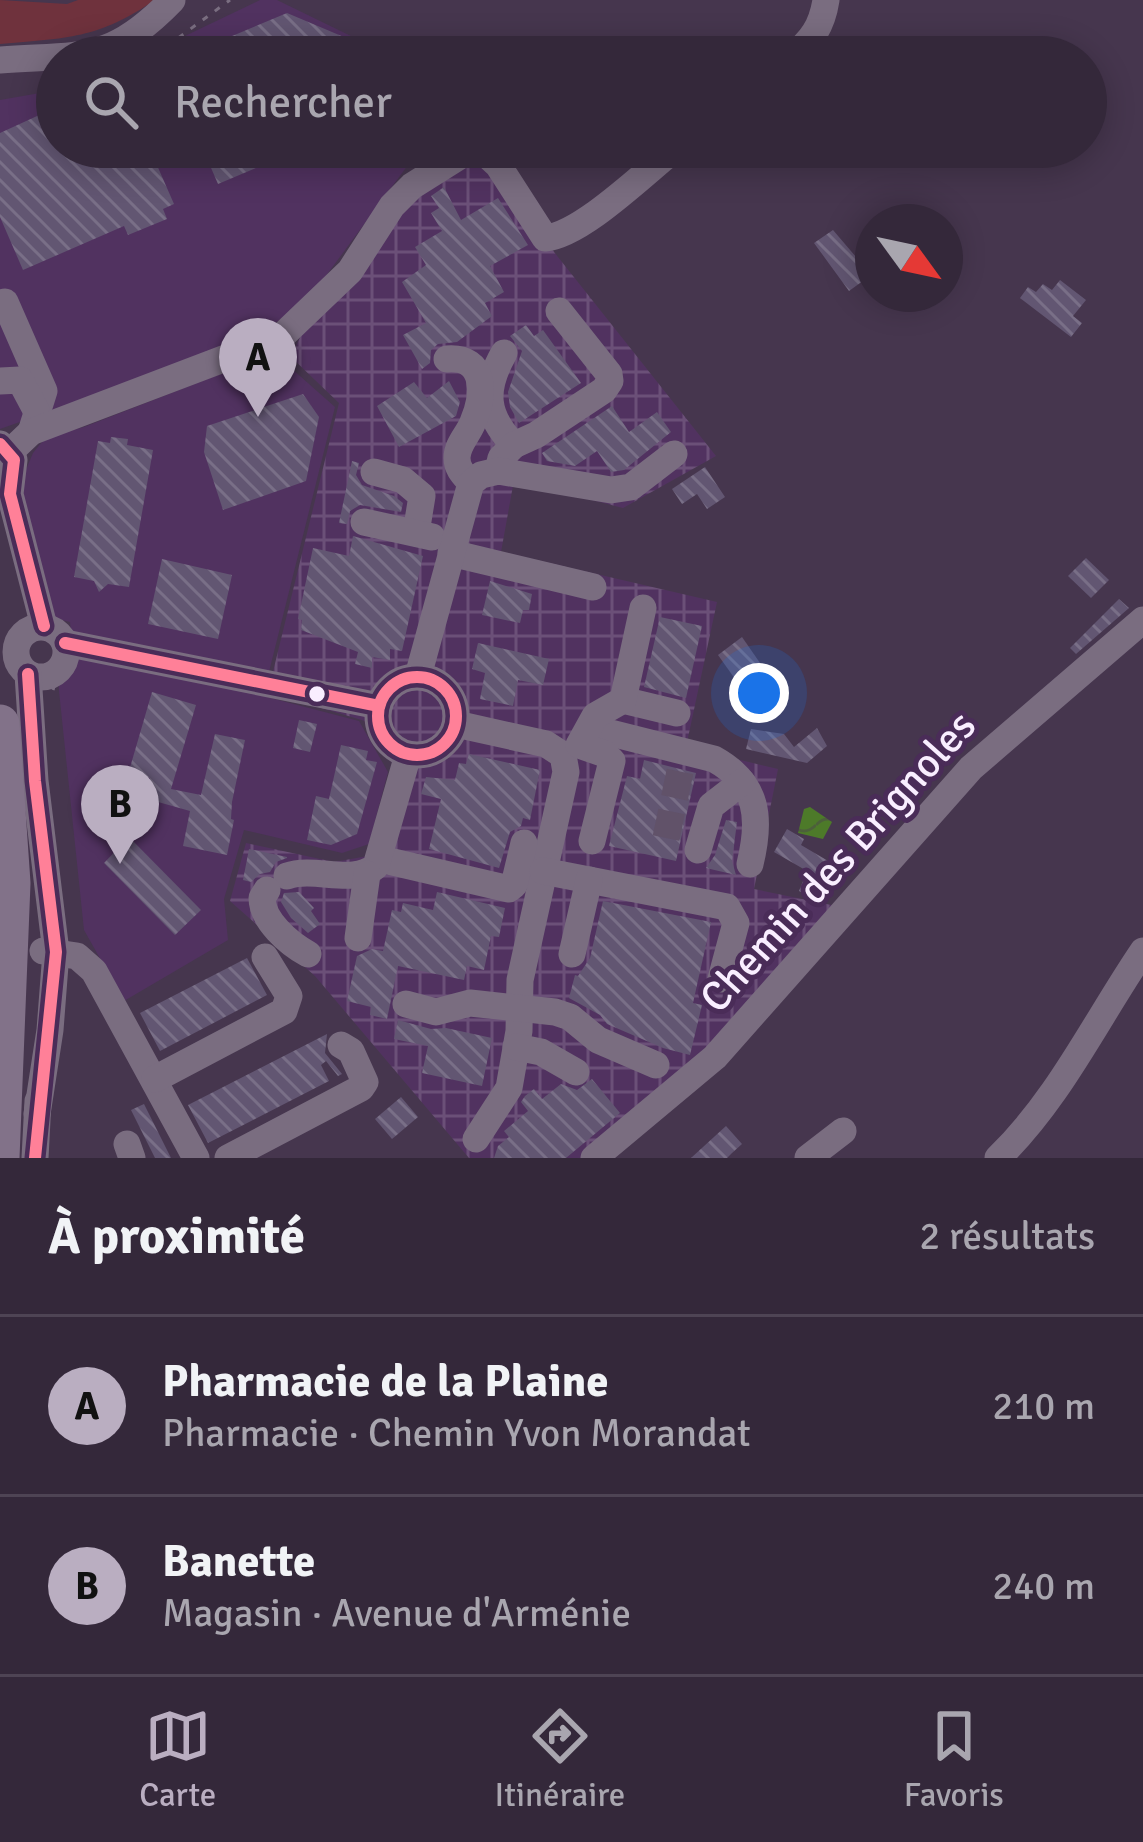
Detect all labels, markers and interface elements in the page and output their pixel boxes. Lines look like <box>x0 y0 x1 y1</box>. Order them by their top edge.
search box <box>36 36 1107 168</box>
icon: search <box>78 69 144 135</box>
text: Rechercher <box>174 75 392 130</box>
north arrow <box>855 204 963 312</box>
pin: A <box>219 318 297 417</box>
your location <box>729 663 789 723</box>
unlabelled marker <box>306 683 328 705</box>
street label: Chemin des Brignoles <box>689 701 987 1023</box>
pin: B <box>81 765 159 864</box>
text: À proximité <box>48 1205 305 1268</box>
text: 2 résultats <box>919 1212 1095 1260</box>
text: Pharmacie de la Plaine <box>162 1354 609 1409</box>
text: A <box>75 1382 99 1430</box>
text: 210 m <box>992 1382 1095 1430</box>
text: Pharmacie · Chemin Yvon Morandat <box>162 1409 751 1457</box>
text: Banette <box>162 1534 315 1589</box>
text: B <box>75 1562 99 1610</box>
text: 240 m <box>992 1562 1095 1610</box>
text: Magasin · Avenue d'Arménie <box>162 1589 631 1637</box>
tab: Carte <box>139 1703 216 1816</box>
tab: Itinéraire <box>495 1703 625 1816</box>
tab: Favoris <box>904 1703 1004 1816</box>

